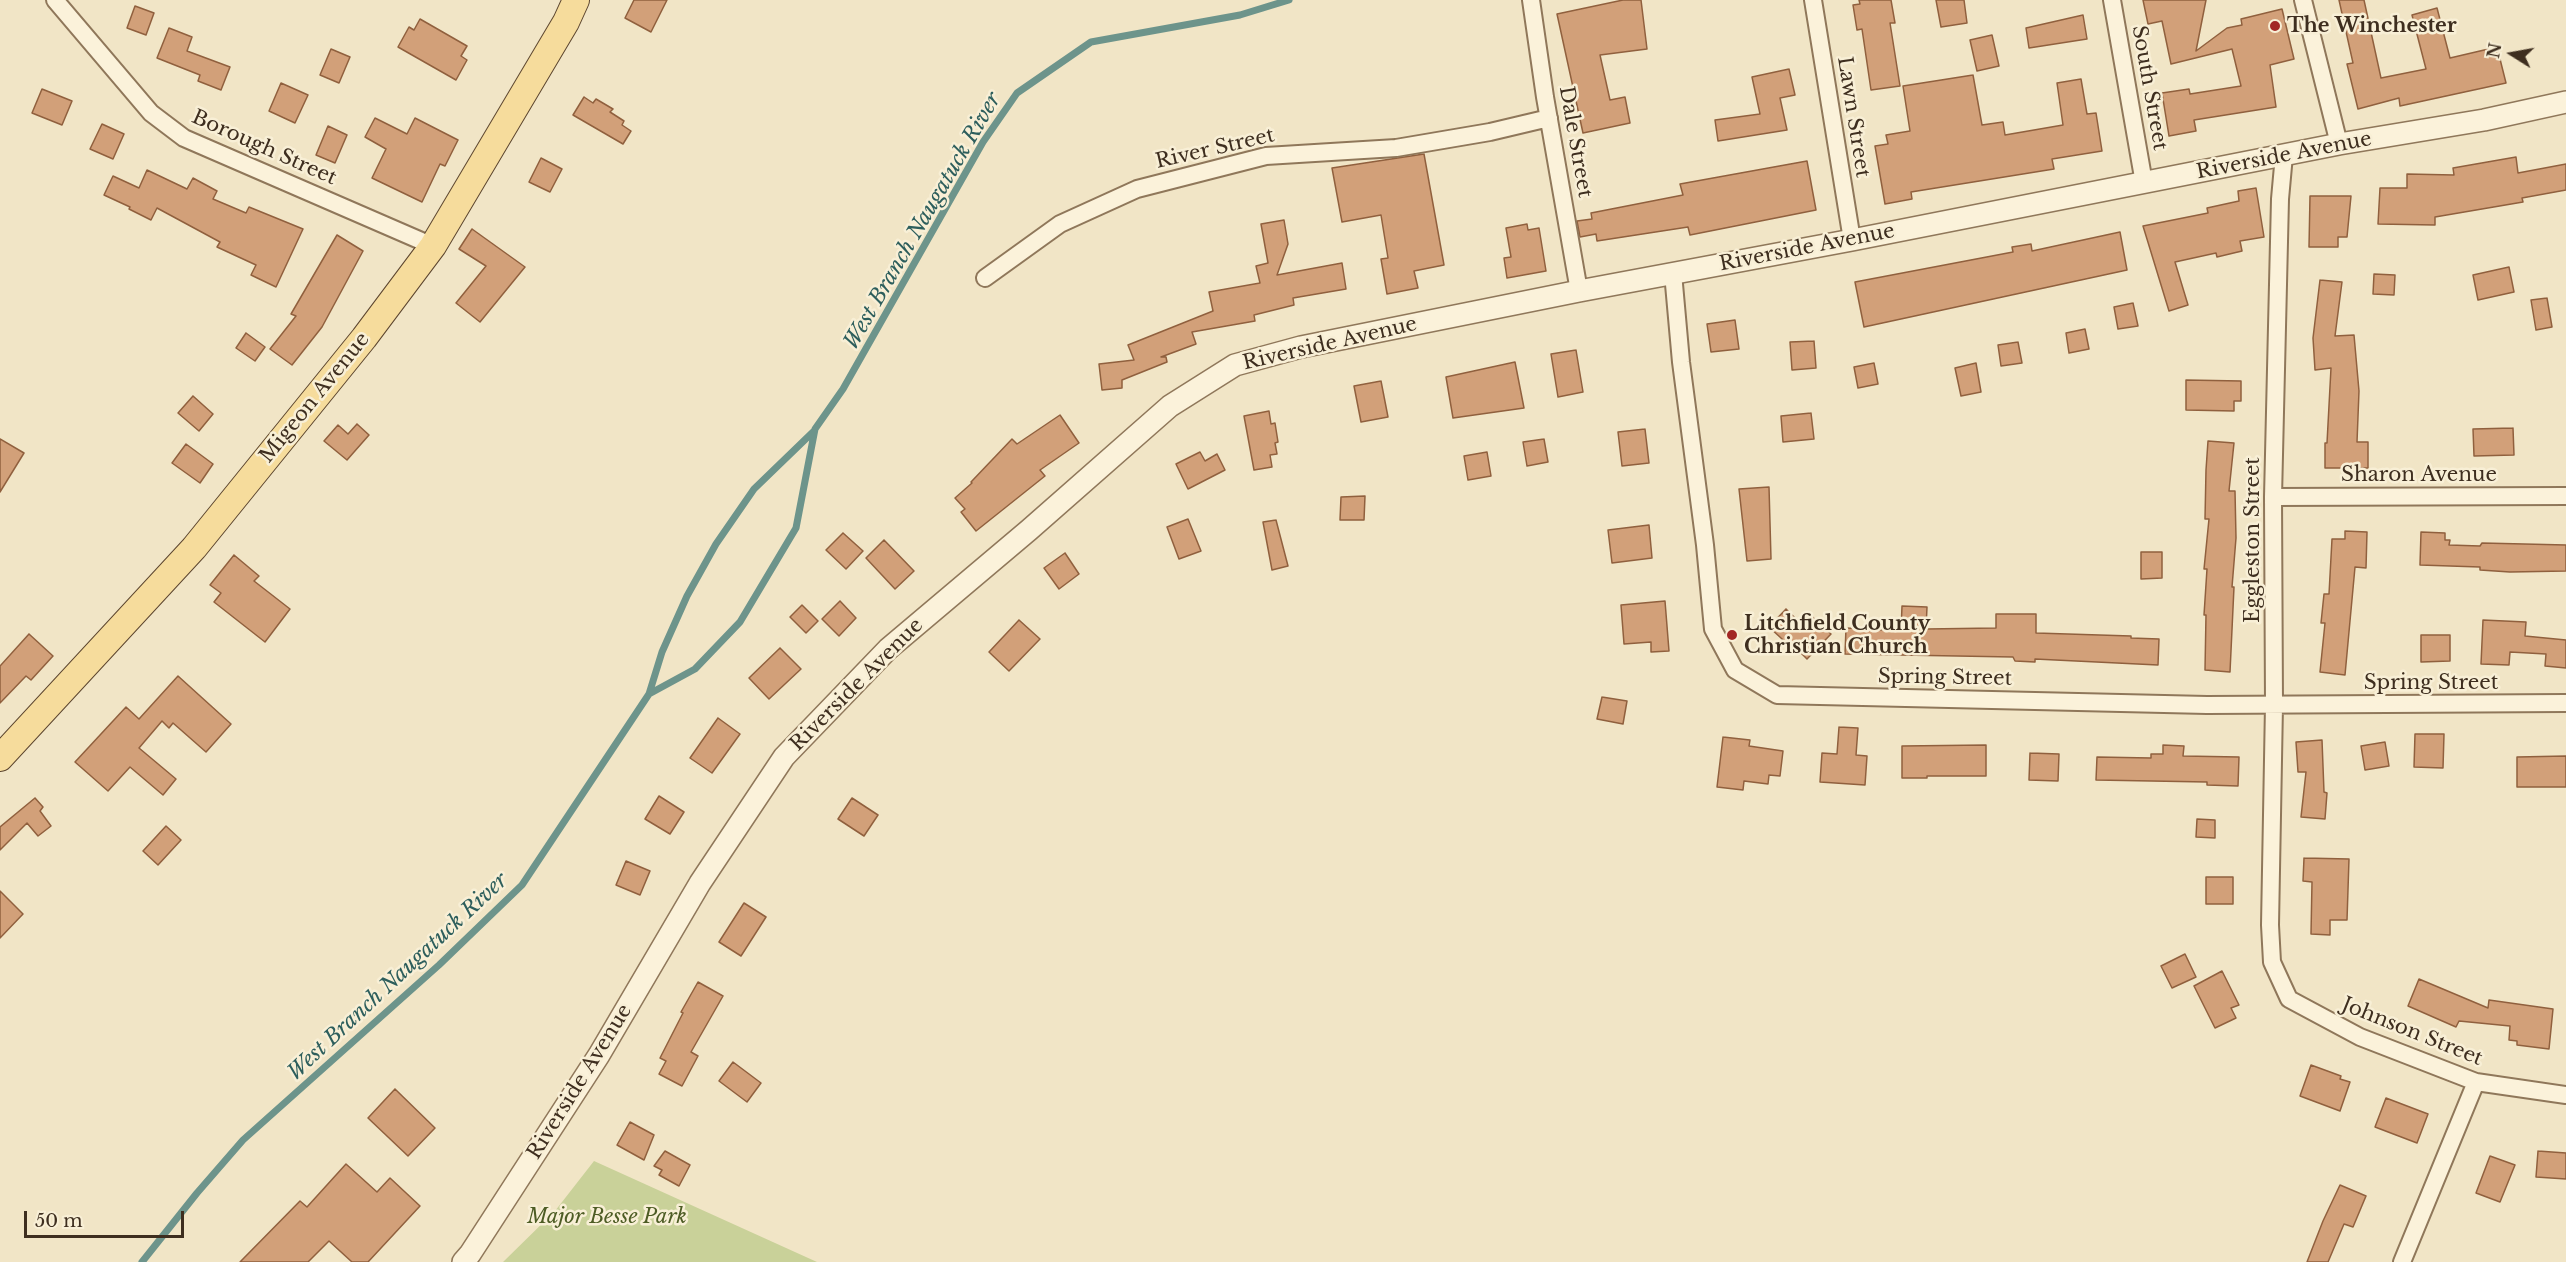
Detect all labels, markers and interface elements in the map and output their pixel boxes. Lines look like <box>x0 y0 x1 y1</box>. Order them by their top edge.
place label: The Winchester <box>2287 14 2457 38</box>
marker: The Winchester <box>2268 19 2282 33</box>
street label: South Street <box>2126 24 2172 152</box>
north arrow <box>2482 24 2542 84</box>
text: N <box>2483 41 2506 60</box>
street label: Lawn Street <box>1832 55 1874 179</box>
street label: Dale Street <box>1553 85 1597 199</box>
water label: West Branch Naugatuck River <box>839 88 1007 354</box>
street label: Borough Street <box>188 105 340 191</box>
street label: River Street <box>1153 124 1277 174</box>
street label: Riverside Avenue <box>2194 127 2374 185</box>
street label: Riverside Avenue <box>1717 219 1897 277</box>
street label: Riverside Avenue <box>1241 312 1419 376</box>
street label: Migeon Avenue <box>255 328 375 468</box>
street label: Eggleston Street <box>2241 457 2265 623</box>
street label: Sharon Avenue <box>2341 463 2497 487</box>
place label: Litchfield County Christian Church <box>1744 612 1930 659</box>
street label: Riverside Avenue <box>786 614 928 756</box>
marker: Litchfield County Christian Church <box>1725 628 1739 642</box>
street label: Spring Street <box>1878 665 2012 691</box>
street label: Spring Street <box>2364 671 2498 695</box>
water label: West Branch Naugatuck River <box>283 868 513 1086</box>
street label: Johnson Street <box>2338 993 2486 1071</box>
street label: Riverside Avenue <box>523 1000 637 1164</box>
scale bar <box>27 1199 188 1237</box>
park label: Major Besse Park <box>527 1205 687 1229</box>
text: 50 m <box>35 1210 83 1232</box>

